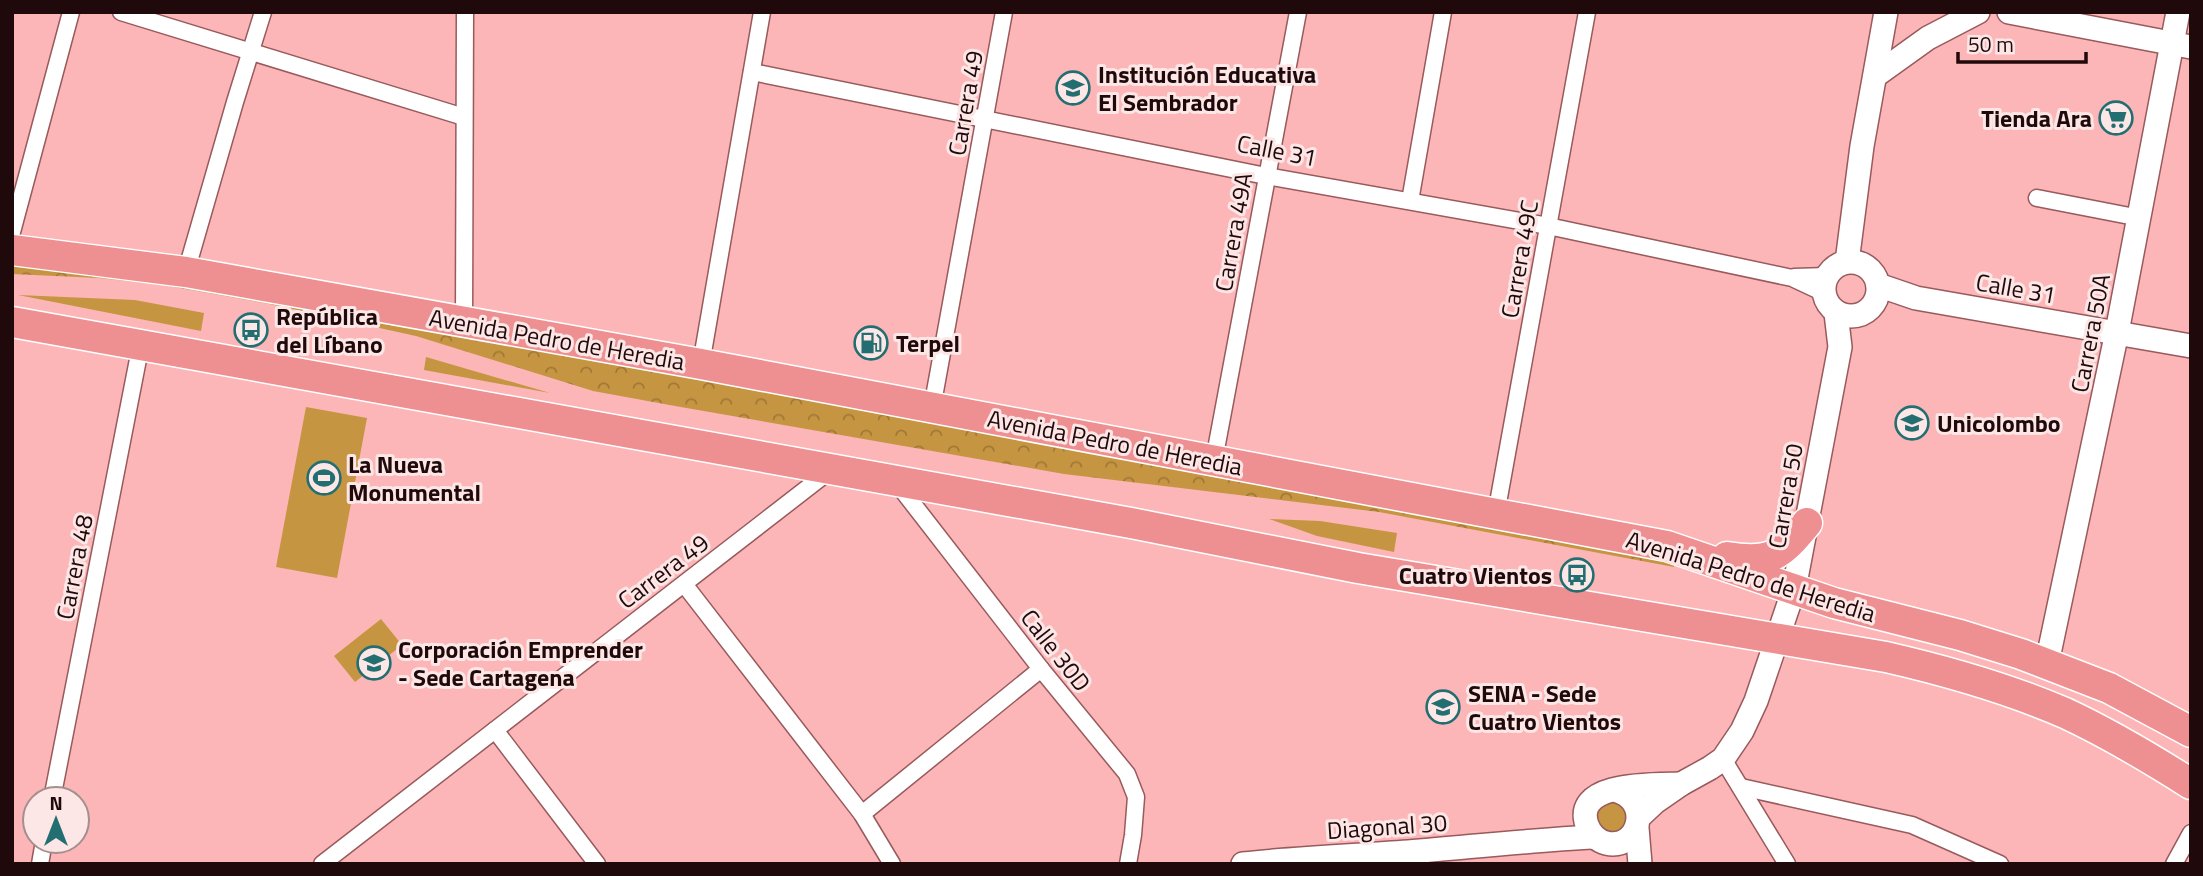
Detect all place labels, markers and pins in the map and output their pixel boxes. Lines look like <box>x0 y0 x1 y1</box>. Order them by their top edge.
place label: Institución Educativa El Sembrador <box>1098 56 1316 120</box>
school or university icon: Institución Educativa El Sembrador <box>1054 69 1092 107</box>
supermarket icon: Tienda Ara <box>2097 99 2135 137</box>
place label: Tienda Ara <box>1981 100 2092 136</box>
place label: República del Líbano <box>276 298 383 362</box>
bus stop icon: República del Líbano <box>232 311 270 349</box>
fuel station icon: Terpel <box>852 324 890 362</box>
place label: Terpel <box>896 325 960 361</box>
school or university icon: Unicolombo <box>1893 404 1931 442</box>
place label: Unicolombo <box>1937 405 2061 441</box>
place label: La Nueva Monumental <box>348 446 481 510</box>
sports icon: La Nueva Monumental <box>305 459 343 497</box>
bus stop icon: Cuatro Vientos <box>1558 556 1596 594</box>
place label: Cuatro Vientos <box>1399 557 1552 593</box>
place label: Corporación Emprender - Sede Cartagena <box>398 631 643 695</box>
school or university icon: Corporación Emprender - Sede Cartagena <box>355 644 393 682</box>
place label: SENA - Sede Cuatro Vientos <box>1468 675 1621 739</box>
school or university icon: SENA - Sede Cuatro Vientos <box>1424 688 1462 726</box>

